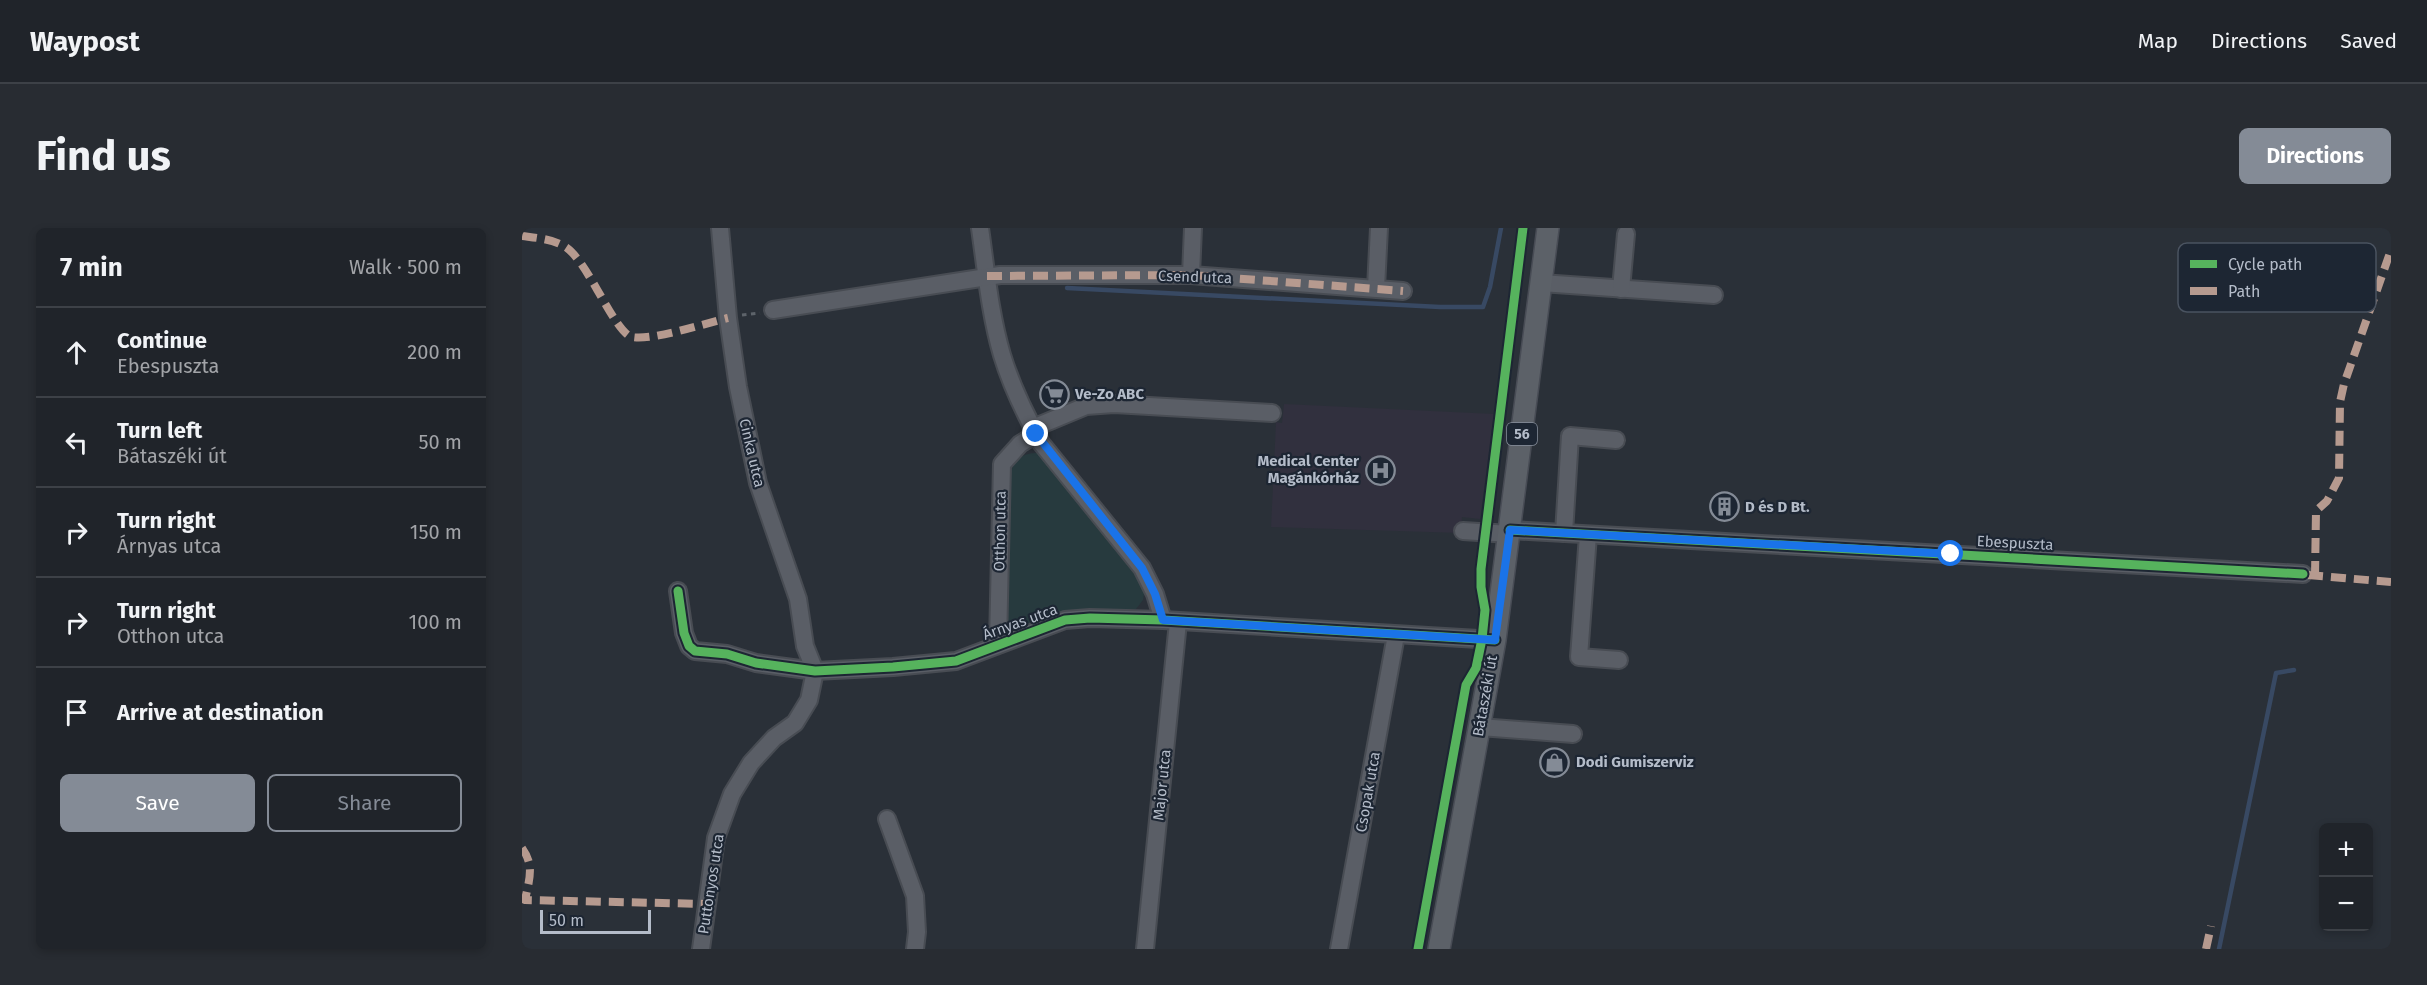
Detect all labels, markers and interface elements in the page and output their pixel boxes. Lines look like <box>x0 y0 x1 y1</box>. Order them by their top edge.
text: Waypost <box>30 25 140 58</box>
text: Map <box>2138 28 2178 54</box>
text: Directions <box>2211 28 2307 54</box>
text: Saved <box>2340 28 2397 54</box>
button: Directions <box>2239 128 2391 184</box>
text: Find us <box>36 131 171 181</box>
legend <box>2178 243 2376 312</box>
text: 7 min <box>60 252 123 283</box>
text: Walk · 500 m <box>349 255 462 279</box>
text: Cycle path <box>2228 255 2302 274</box>
street label: Csend utca <box>1158 267 1232 287</box>
text: Path <box>2228 282 2260 301</box>
text: Continue <box>117 327 207 354</box>
icon: ahead <box>60 336 93 369</box>
text: 200 m <box>407 340 462 364</box>
text: Ebespuszta <box>117 354 219 378</box>
supermarket icon: Ve-Zo ABC <box>1038 378 1070 410</box>
place label: Ve-Zo ABC <box>1074 385 1144 403</box>
text: Turn left <box>117 417 202 444</box>
street label: Cinka utca <box>735 417 769 489</box>
route end <box>1022 420 1048 446</box>
road number: 56 <box>1507 423 1537 445</box>
icon: left <box>60 426 93 459</box>
text: 50 m <box>418 430 462 454</box>
text: Bátaszéki út <box>117 444 227 468</box>
place label: Medical Center Magánkórház <box>1258 452 1360 487</box>
hospital icon: Medical Center Magánkórház <box>1364 454 1396 486</box>
street label: Otthon utca <box>990 491 1010 571</box>
building icon: D és D Bt. <box>1708 491 1740 523</box>
place label: D és D Bt. <box>1745 498 1810 516</box>
text: Turn right <box>117 507 216 534</box>
icon: right <box>60 516 93 549</box>
text: 150 m <box>410 520 462 544</box>
street label: Ebespuszta <box>1976 532 2054 554</box>
text: Árnyas utca <box>117 534 221 558</box>
route start <box>1937 540 1963 566</box>
text: Turn right <box>117 597 216 624</box>
street label: Árnyas utca <box>980 600 1060 644</box>
icon: right <box>60 606 93 639</box>
text: 100 m <box>409 610 462 634</box>
text: Otthon utca <box>117 624 225 648</box>
street label: Bátaszéki út <box>1469 653 1501 738</box>
icon: arrive <box>60 696 93 729</box>
text: Arrive at destination <box>117 699 324 726</box>
shop icon: Dodi Gumiszerviz <box>1539 746 1571 778</box>
street label: Major utca <box>1149 748 1175 822</box>
street label: Csopak utca <box>1352 750 1384 834</box>
place label: Dodi Gumiszerviz <box>1576 753 1694 771</box>
button: Save <box>60 774 255 832</box>
button: Share <box>267 774 462 832</box>
map controls <box>2319 823 2373 931</box>
button: + <box>2319 823 2373 877</box>
street label: Puttonyos utca <box>694 833 728 935</box>
button: − <box>2319 877 2373 931</box>
scale bar <box>540 907 651 934</box>
text: 50 m <box>549 911 584 930</box>

